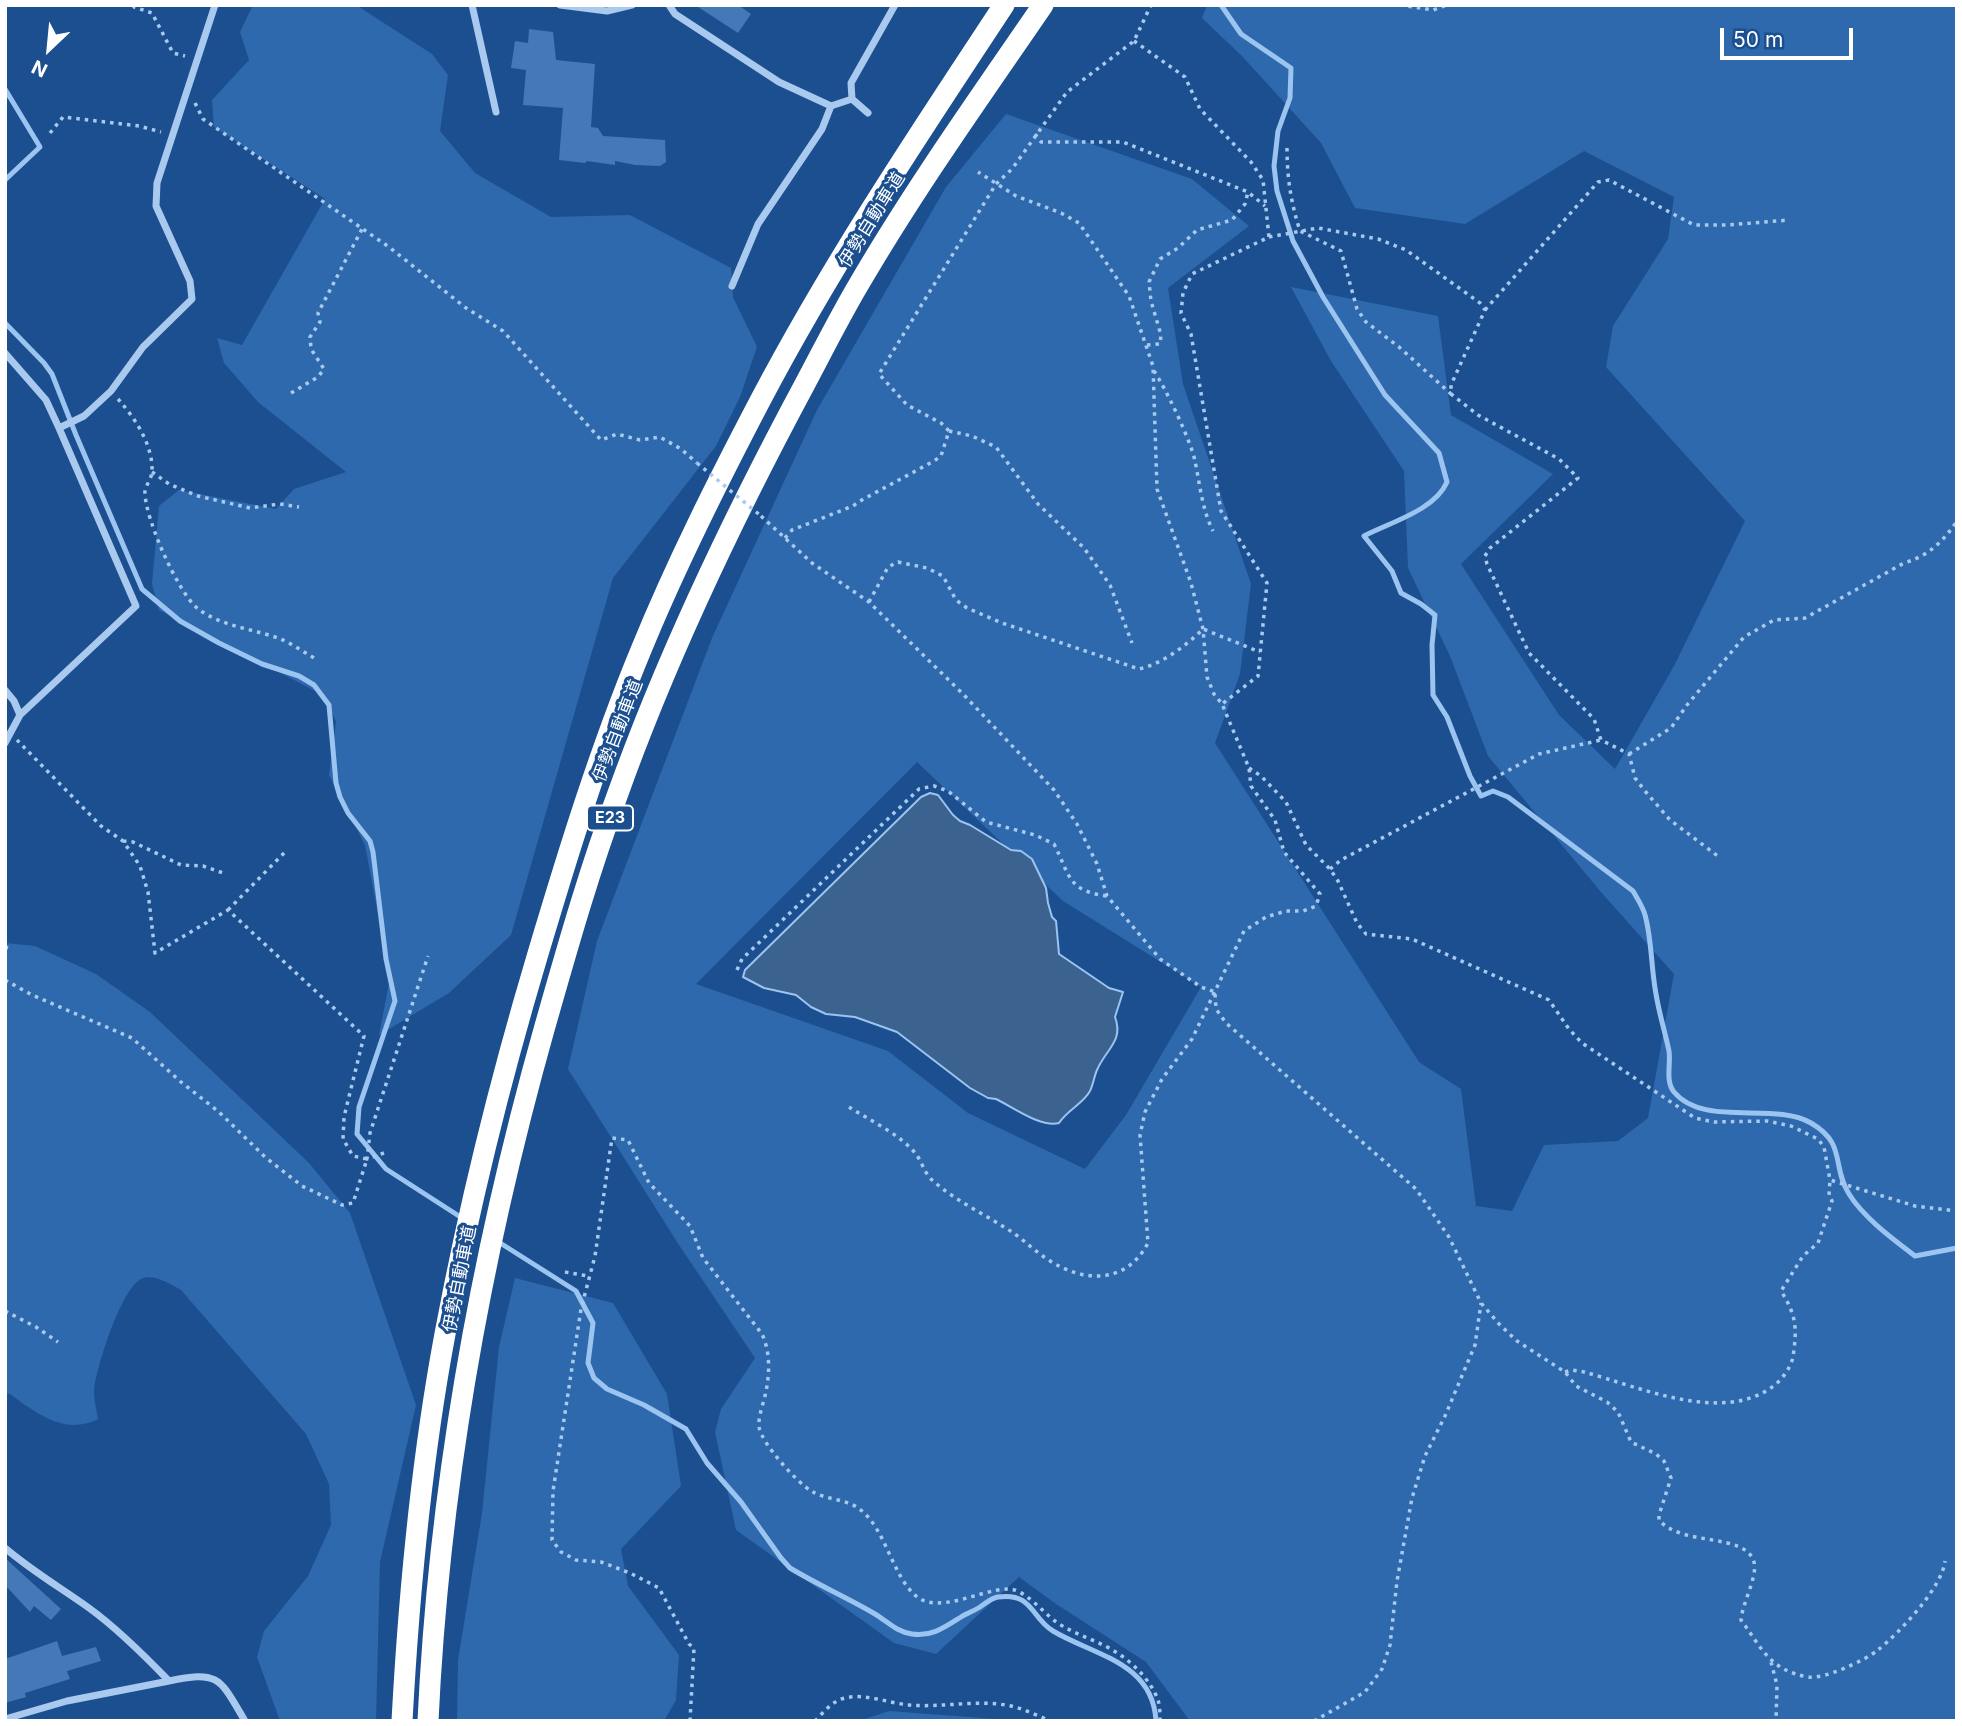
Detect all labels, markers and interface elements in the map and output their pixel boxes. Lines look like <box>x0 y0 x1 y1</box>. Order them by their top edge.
north arrow <box>14 14 84 84</box>
scale bar <box>1724 14 1857 58</box>
text: 50 m <box>1733 27 1783 52</box>
text: N <box>28 55 51 82</box>
street label: 伊勢自動車道 <box>834 168 910 272</box>
street label: 伊勢自動車道 <box>589 677 647 785</box>
road number: E23 <box>587 806 633 831</box>
street label: 伊勢自動車道 <box>439 1224 481 1334</box>

